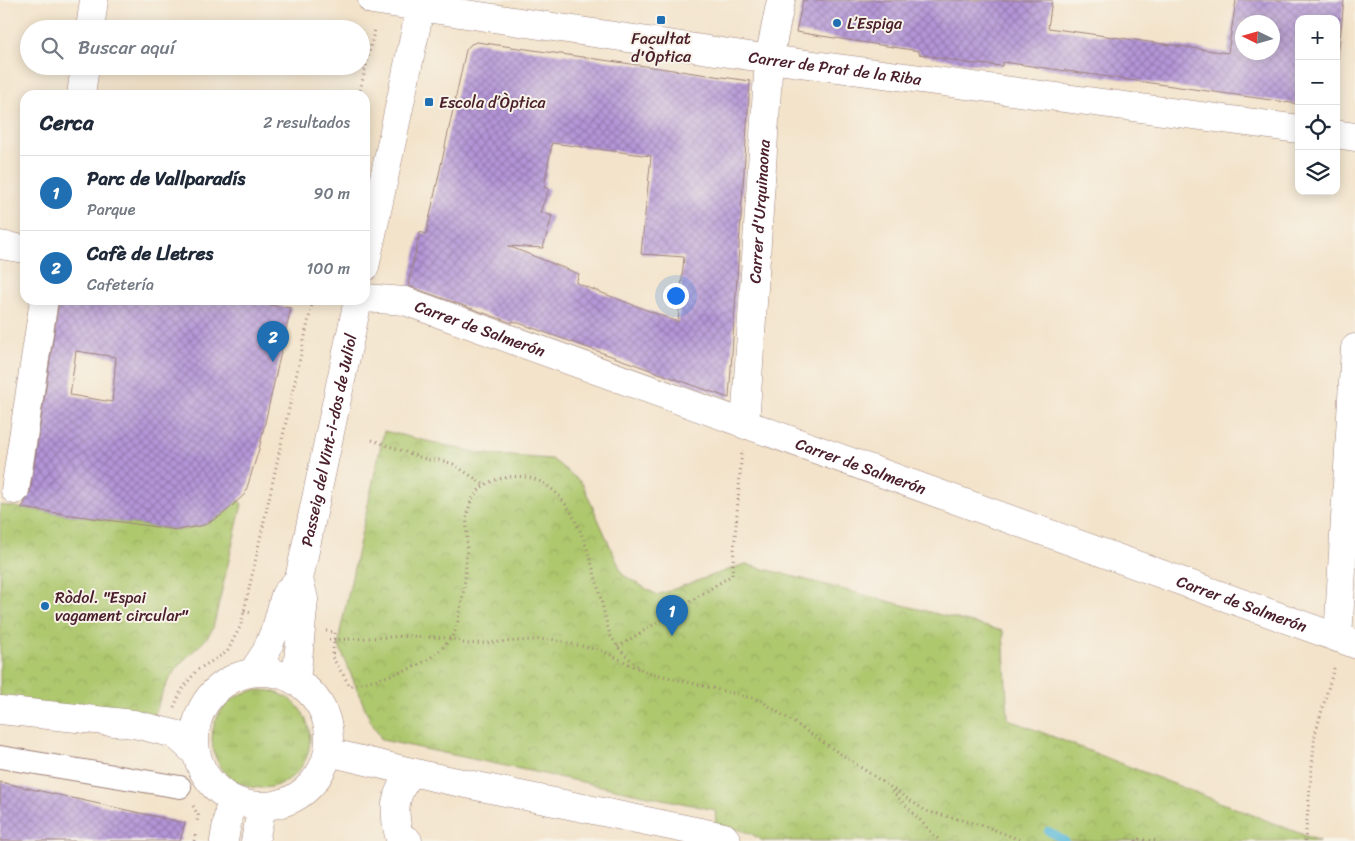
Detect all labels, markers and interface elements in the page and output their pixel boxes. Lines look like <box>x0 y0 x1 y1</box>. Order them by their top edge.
place label: L’Espiga <box>847 9 903 38</box>
marker: Facultat d'Òptica <box>655 14 667 26</box>
north arrow <box>1235 15 1280 60</box>
map controls <box>1295 15 1340 195</box>
button: + <box>1295 15 1340 60</box>
marker: L’Espiga <box>831 17 843 29</box>
search box <box>20 20 370 75</box>
place label: Facultat d'Òptica <box>631 24 692 71</box>
text: Buscar aquí <box>78 31 175 64</box>
icon: search <box>38 34 66 62</box>
street label: Carrer de Prat de la Riba <box>747 42 924 94</box>
button: − <box>1295 60 1340 105</box>
place label: Escola d’Òptica <box>439 88 546 117</box>
marker: Escola d’Òptica <box>423 96 435 108</box>
text: Cerca <box>40 104 94 142</box>
button: locate <box>1295 105 1340 150</box>
text: 2 resultados <box>263 108 350 137</box>
street label: Carrer d'Urquinaona <box>740 138 779 284</box>
button: layers <box>1295 150 1340 195</box>
text: Parc de Vallparadís <box>87 162 245 195</box>
text: 1 <box>53 179 59 208</box>
text: 90 m <box>314 179 350 208</box>
text: Parque <box>87 195 135 224</box>
text: Cafè de Lletres <box>87 237 213 270</box>
text: 2 <box>51 254 61 283</box>
text: 100 m <box>306 254 350 283</box>
text: Cafetería <box>87 270 154 299</box>
your location <box>663 283 689 309</box>
street label: Carrer de Salmerón <box>411 292 550 366</box>
pin: 2 <box>257 321 289 362</box>
street label: Passeig del Vint-i-dos de Juliol <box>292 331 366 549</box>
street label: Carrer de Salmerón <box>792 429 931 503</box>
street label: Carrer de Salmerón <box>1172 567 1312 641</box>
place label: Ròdol. "Espai vagament circular" <box>55 583 189 630</box>
pin: 1 <box>656 595 688 636</box>
marker: Ròdol. "Espai vagament circular" <box>39 600 51 612</box>

